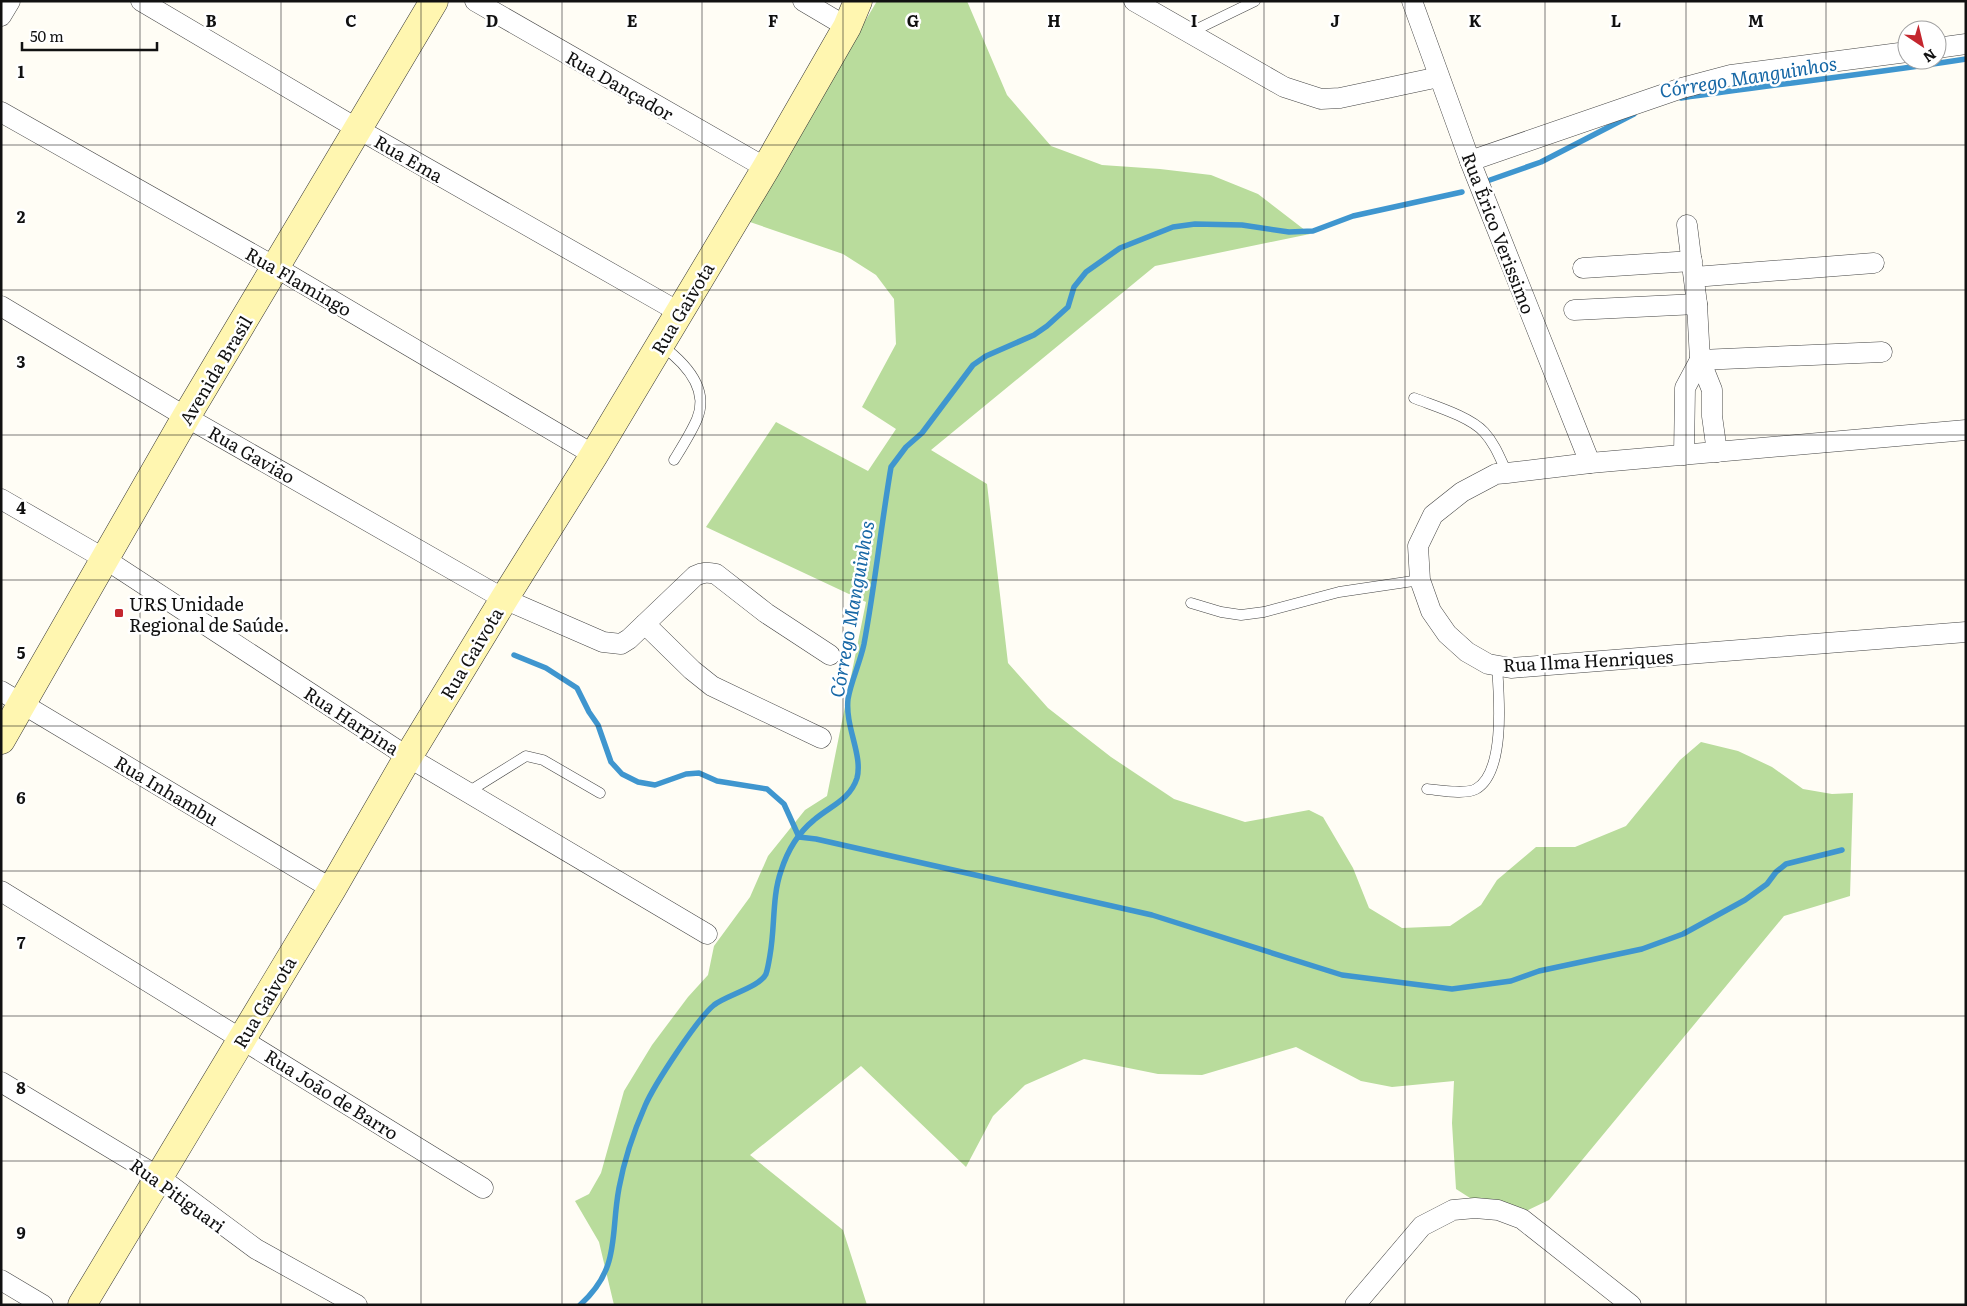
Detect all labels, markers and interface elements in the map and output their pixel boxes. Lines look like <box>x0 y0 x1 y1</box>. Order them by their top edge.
text: B <box>205 8 217 32</box>
text: C <box>345 8 357 32</box>
text: D <box>486 8 498 32</box>
text: E <box>627 8 638 32</box>
text: F <box>768 8 778 32</box>
text: G <box>907 8 919 32</box>
text: H <box>1047 8 1061 32</box>
text: I <box>1191 8 1197 32</box>
text: J <box>1330 8 1340 32</box>
text: K <box>1469 8 1482 32</box>
text: L <box>1611 8 1621 32</box>
text: M <box>1748 8 1764 32</box>
scale bar <box>22 20 158 52</box>
north arrow <box>1897 20 1947 70</box>
text: 50 m <box>30 24 64 47</box>
street label: Rua Dançador <box>561 43 679 127</box>
text: N <box>1919 45 1941 68</box>
water label: Córrego Manguinhos <box>1657 48 1839 104</box>
text: 1 <box>18 59 25 83</box>
street label: Rua Ema <box>370 127 449 189</box>
street label: Rua Érico Verissimo <box>1456 148 1542 318</box>
text: 2 <box>17 204 26 228</box>
street label: Rua Flamingo <box>241 240 357 322</box>
street label: Rua Gaivota <box>644 257 720 359</box>
street label: Avenida Brasil <box>172 310 258 430</box>
text: 3 <box>17 349 26 373</box>
street label: Rua Gavião <box>204 418 300 490</box>
text: 4 <box>16 495 26 519</box>
water label: Córrego Manguinhos <box>822 518 880 700</box>
place label: URS Unidade Regional de Saúde. <box>129 590 290 638</box>
street label: Rua Gaivota <box>433 602 509 704</box>
marker: URS Unidade Regional de Saúde. <box>113 607 125 619</box>
text: 5 <box>17 640 26 664</box>
street label: Rua Ilma Henriques <box>1502 642 1674 678</box>
street label: Rua Harpina <box>299 679 405 761</box>
street label: Rua Inhambu <box>110 748 224 832</box>
text: 6 <box>16 785 26 809</box>
text: 7 <box>17 930 26 954</box>
street label: Rua Gaivota <box>226 951 302 1053</box>
street label: Rua João de Barro <box>260 1042 404 1146</box>
text: 8 <box>16 1075 26 1099</box>
street label: Rua Pitiguari <box>125 1151 231 1239</box>
text: 9 <box>16 1220 26 1244</box>

